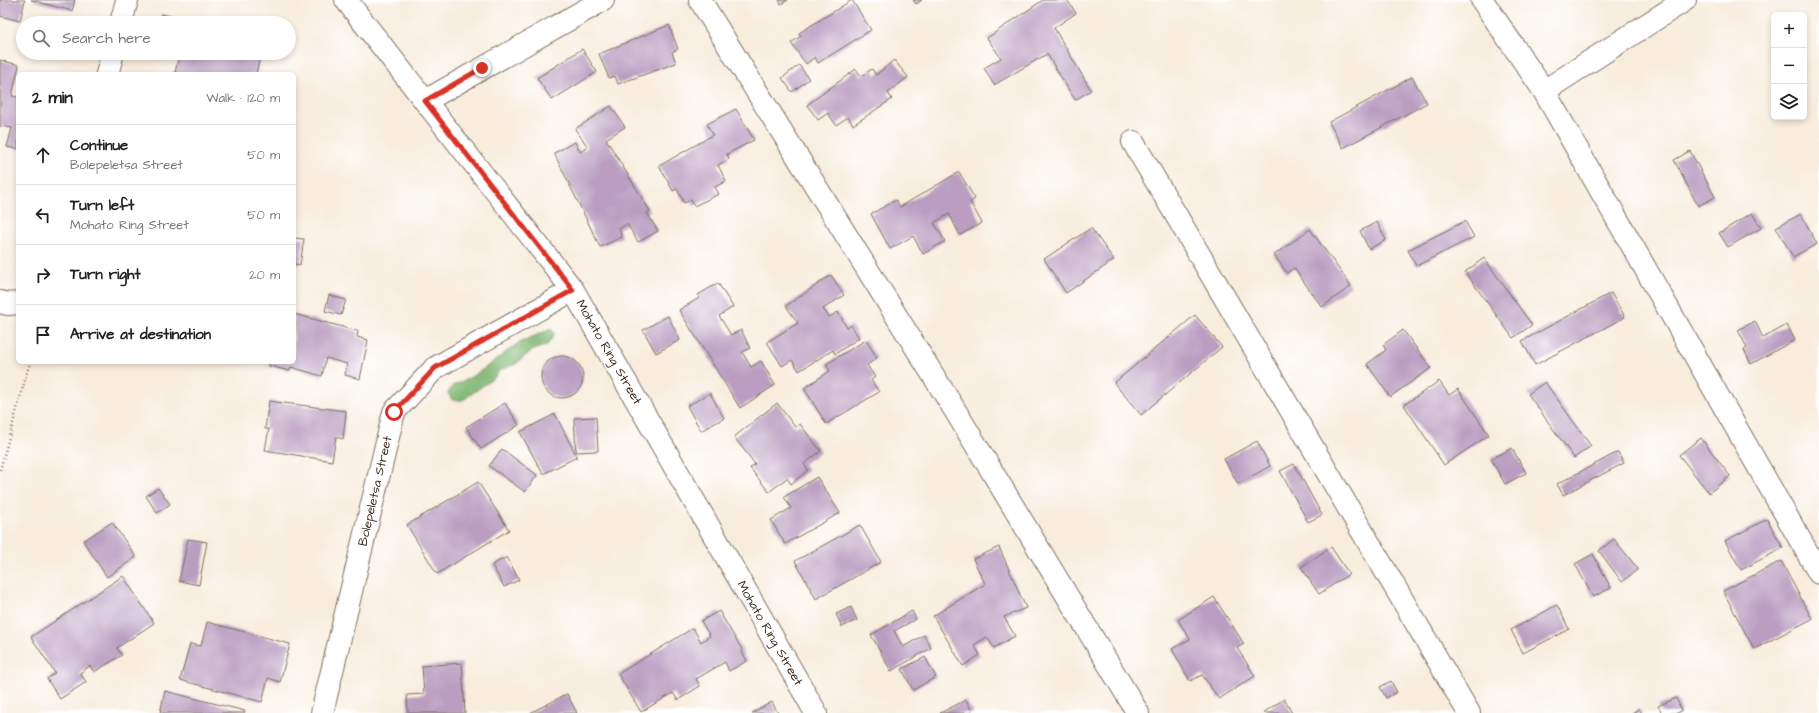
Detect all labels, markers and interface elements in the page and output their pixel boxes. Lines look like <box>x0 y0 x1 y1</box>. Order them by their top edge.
map controls <box>1771 12 1807 120</box>
button: + <box>1771 12 1807 48</box>
search box <box>16 16 296 60</box>
icon: search <box>30 27 52 49</box>
text: Search here <box>62 28 151 49</box>
button: − <box>1771 48 1807 84</box>
route end <box>473 59 491 77</box>
button: layers <box>1771 84 1807 120</box>
text: 2 min <box>32 86 73 110</box>
text: Walk · 120 m <box>206 89 280 107</box>
text: Continue <box>70 135 128 156</box>
icon: ahead <box>32 144 54 166</box>
text: 50 m <box>247 146 280 164</box>
text: Bolepeletsa Street <box>70 156 183 174</box>
text: Turn left <box>70 195 134 216</box>
icon: left <box>32 204 54 226</box>
text: 50 m <box>247 206 280 224</box>
text: Mohato Ring Street <box>70 216 189 234</box>
icon: right <box>32 264 54 286</box>
text: Turn right <box>70 264 141 285</box>
text: 20 m <box>249 266 280 284</box>
street label: Mohato Ring Street <box>571 296 647 409</box>
icon: arrive <box>32 324 54 346</box>
text: Arrive at destination <box>70 324 211 345</box>
route start <box>385 403 403 421</box>
street label: Bolepeletsa Street <box>354 433 397 548</box>
street label: Mohato Ring Street <box>732 577 808 690</box>

